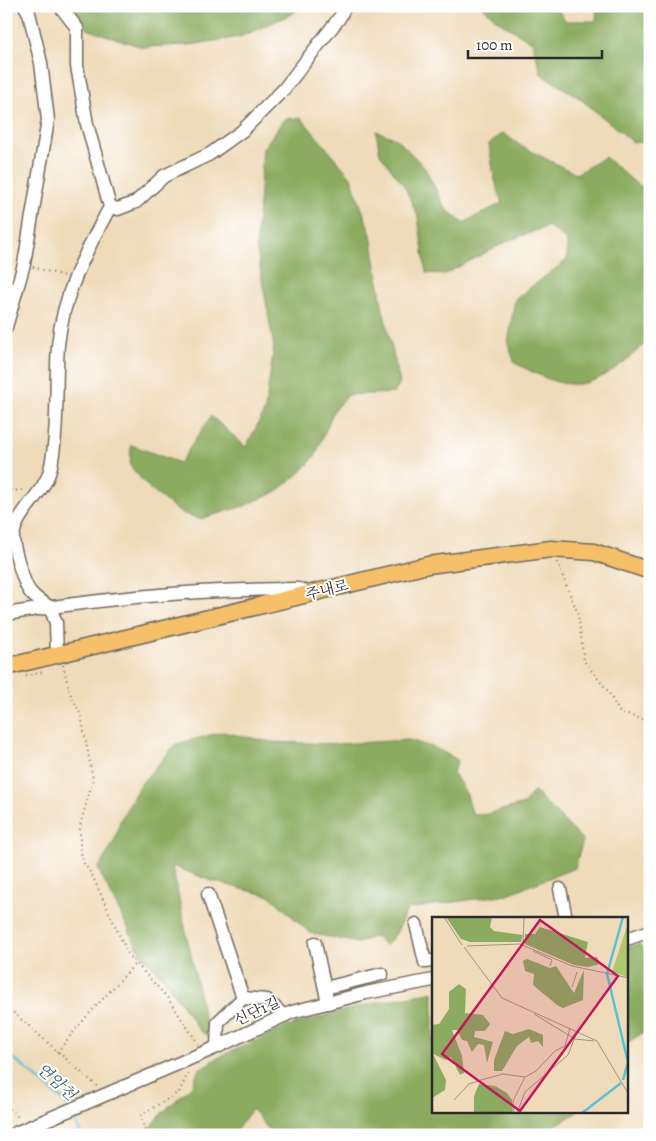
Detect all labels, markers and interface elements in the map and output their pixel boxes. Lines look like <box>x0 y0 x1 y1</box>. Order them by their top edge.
scale bar <box>468 28 602 60</box>
text: 100 m <box>476 35 513 55</box>
street label: 주내로 <box>303 575 351 605</box>
inset map <box>432 917 628 1114</box>
street label: 신단1길 <box>231 992 283 1030</box>
water label: 연암천 <box>32 1058 82 1106</box>

